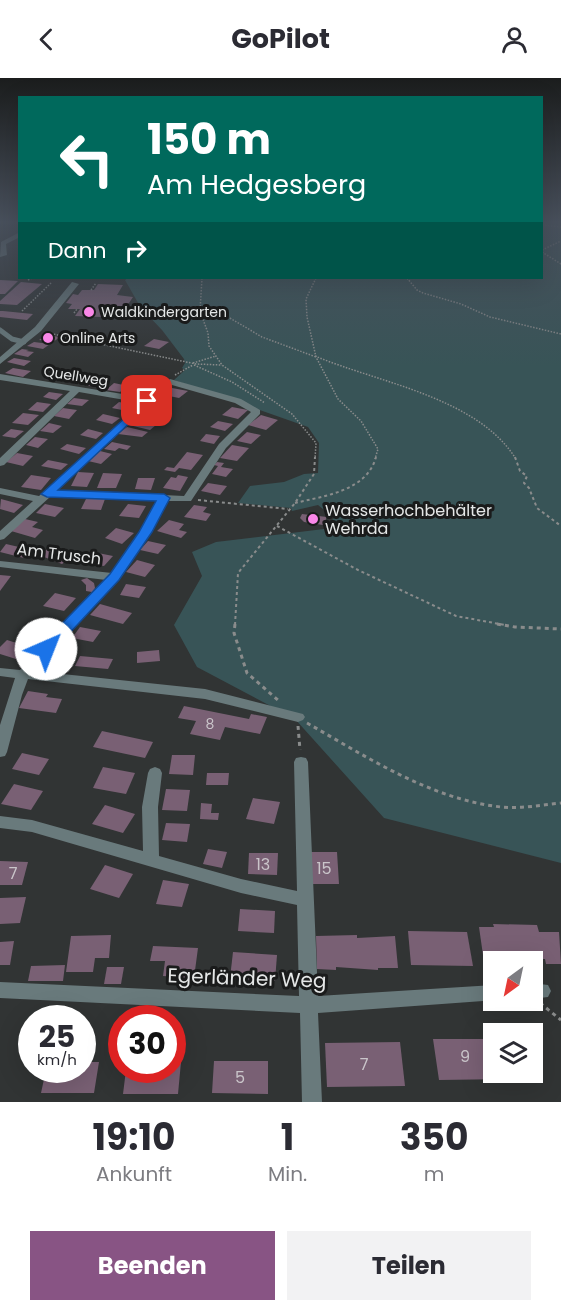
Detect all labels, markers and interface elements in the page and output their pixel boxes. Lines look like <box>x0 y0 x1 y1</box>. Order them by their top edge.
text: GoPilot <box>231 20 330 57</box>
icon: back <box>30 23 63 56</box>
icon: person <box>498 23 531 56</box>
text: 150 m <box>147 110 271 169</box>
icon: left <box>48 120 126 198</box>
text: Am Hedgesberg <box>147 166 366 203</box>
icon: right <box>119 234 152 267</box>
text: Dann <box>48 235 107 266</box>
place label: Waldkindergarten <box>101 302 227 322</box>
marker: Waldkindergarten <box>82 305 96 319</box>
place label: Online Arts <box>60 328 135 348</box>
marker: Online Arts <box>41 331 55 345</box>
street label: Quellweg <box>42 361 110 391</box>
pin <box>121 375 172 426</box>
icon: arrive <box>130 384 163 417</box>
place label: Wasserhochbehälter Wehrda <box>325 499 492 540</box>
marker: Wasserhochbehälter Wehrda <box>306 512 320 526</box>
street label: Am Trusch <box>16 537 102 571</box>
position arrow <box>14 617 78 681</box>
house number: 8 <box>206 714 215 734</box>
house number: 13 <box>256 853 270 876</box>
house number: 15 <box>316 857 332 880</box>
house number: 7 <box>9 862 18 885</box>
north arrow <box>483 951 543 1011</box>
map controls <box>483 951 543 1083</box>
street label: Egerländer Weg <box>167 961 327 995</box>
speed limit sign: 30 <box>108 1005 186 1083</box>
text: 25 <box>39 1015 75 1058</box>
button: layers <box>483 1023 543 1083</box>
house number: 9 <box>460 1045 470 1068</box>
text: km/h <box>37 1049 77 1070</box>
house number: 7 <box>360 1053 369 1076</box>
house number: 5 <box>235 1066 245 1089</box>
text: 19:10 <box>93 1112 175 1163</box>
text: 1 <box>281 1112 294 1163</box>
text: 350 <box>400 1112 468 1163</box>
text: Ankunft <box>96 1160 172 1188</box>
text: Min. <box>268 1160 307 1188</box>
text: m <box>424 1160 444 1188</box>
button: Beenden <box>30 1231 275 1300</box>
button: Teilen <box>287 1231 531 1300</box>

